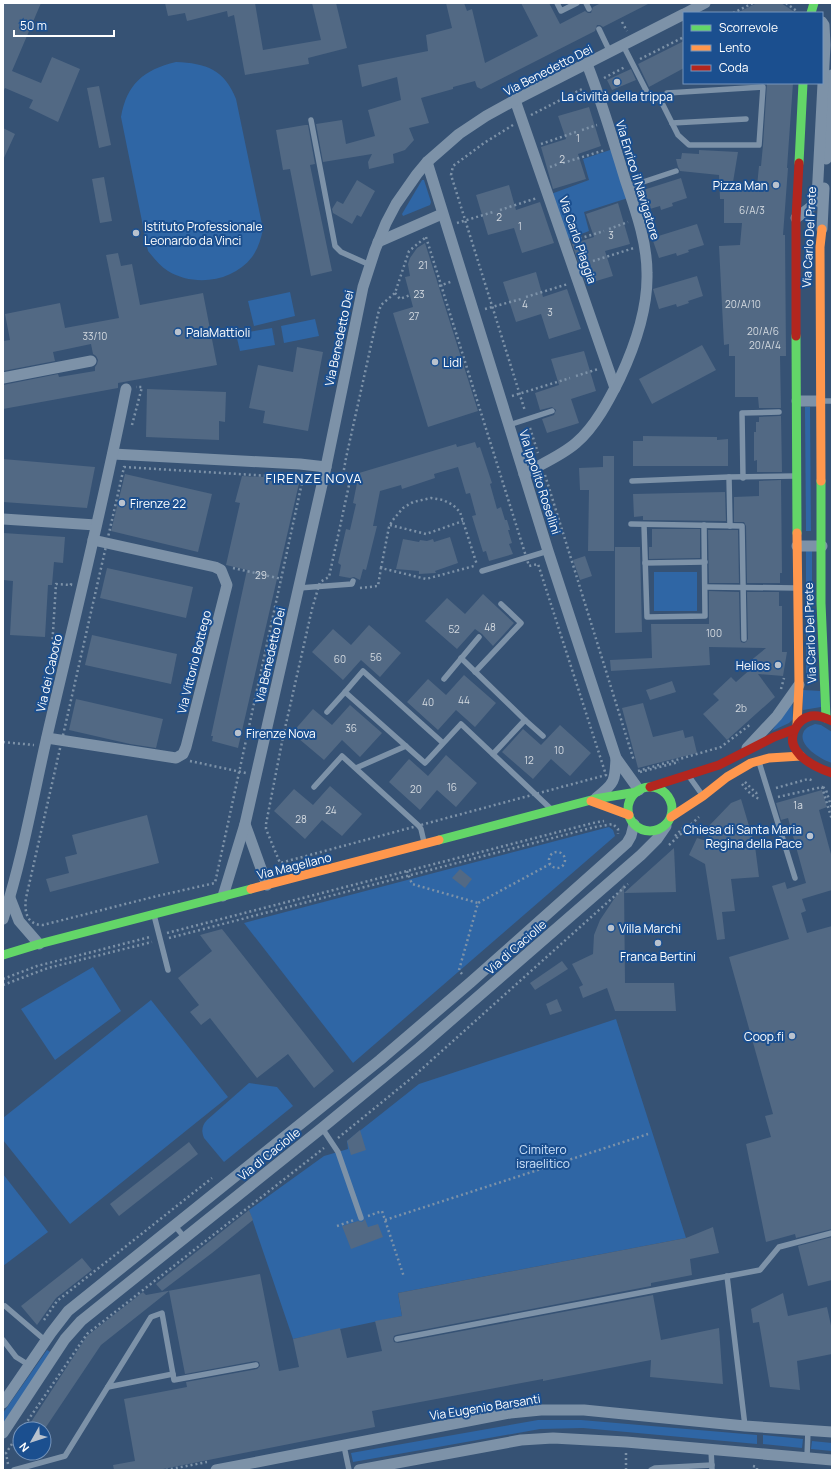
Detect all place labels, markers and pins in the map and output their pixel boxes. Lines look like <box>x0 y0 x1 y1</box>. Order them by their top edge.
marker: La civiltà della trippa <box>612 77 622 87</box>
place label: La civiltà della trippa <box>561 88 673 105</box>
place label: Pizza Man <box>713 177 768 194</box>
marker: Pizza Man <box>771 180 781 190</box>
place label: Istituto Professionale Leonardo da Vinci <box>144 218 262 249</box>
marker: Istituto Professionale Leonardo da Vinci <box>131 228 141 238</box>
place label: PalaMattioli <box>186 324 250 341</box>
marker: PalaMattioli <box>173 327 183 337</box>
place label: Lidl <box>443 354 462 371</box>
marker: Lidl <box>430 357 440 367</box>
place label: Firenze 22 <box>130 495 186 512</box>
marker: Firenze 22 <box>117 498 127 508</box>
place label: Helios <box>736 657 770 674</box>
marker: Helios <box>773 660 783 670</box>
place label: Firenze Nova <box>246 725 316 742</box>
marker: Firenze Nova <box>233 728 243 738</box>
place label: Chiesa di Santa Maria Regina della Pace <box>683 821 802 852</box>
marker: Chiesa di Santa Maria Regina della Pace <box>805 831 815 841</box>
place label: Villa Marchi <box>619 920 681 937</box>
marker: Villa Marchi <box>606 923 616 933</box>
marker: Franca Bertini <box>653 938 663 948</box>
place label: Franca Bertini <box>620 948 696 965</box>
place label: Coop.fi <box>744 1028 784 1045</box>
marker: Coop.fi <box>787 1031 797 1041</box>

